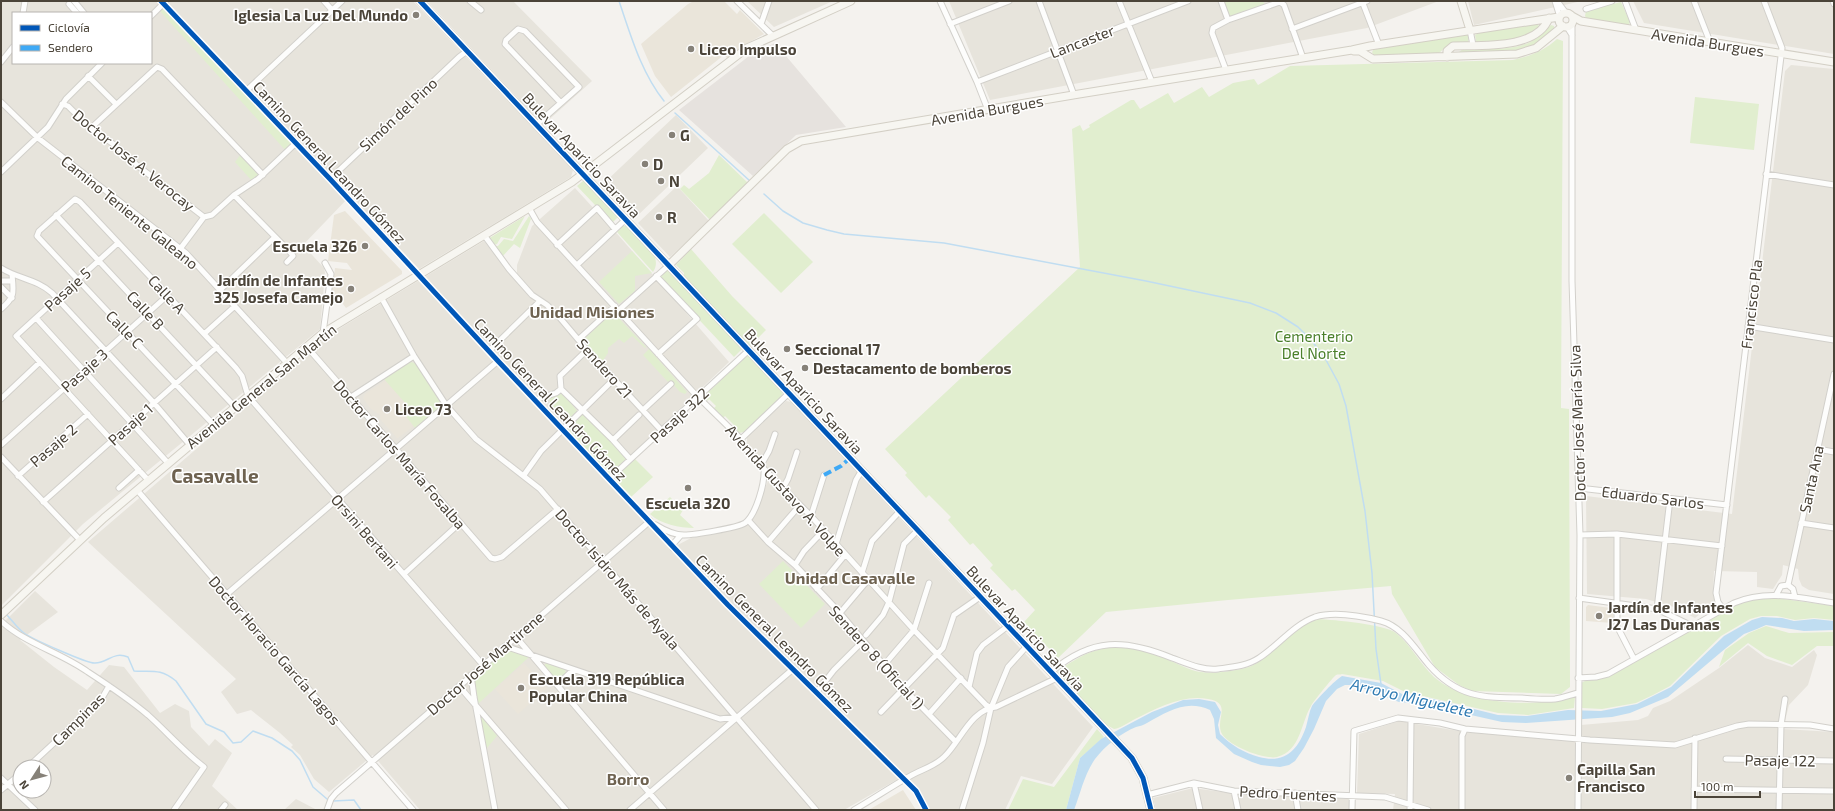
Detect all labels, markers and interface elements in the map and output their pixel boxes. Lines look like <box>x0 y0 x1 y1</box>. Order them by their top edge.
place label: Iglesia La Luz Del Mundo <box>234 6 408 24</box>
marker: Iglesia La Luz Del Mundo <box>411 10 421 20</box>
legend <box>12 12 152 64</box>
text: Ciclovía <box>48 20 90 34</box>
street label: Lancaster <box>1047 20 1117 62</box>
street label: Avenida Burgues <box>1650 24 1766 60</box>
text: Sendero <box>48 40 93 54</box>
place label: Liceo Impulso <box>699 40 797 58</box>
marker: Liceo Impulso <box>686 44 696 54</box>
street label: Simón del Pino <box>355 73 441 155</box>
street label: Camino General Leandro Gómez <box>250 77 410 247</box>
street label: Bulevar Aparicio Saravia <box>519 89 645 221</box>
street label: Avenida Burgues <box>929 91 1045 129</box>
street label: Doctor José A. Verocay <box>70 105 198 215</box>
place label: G <box>680 126 690 144</box>
marker: G <box>667 130 677 140</box>
street label: Camino Teniente Galeano <box>58 151 202 273</box>
place label: D <box>653 155 663 173</box>
marker: D <box>640 159 650 169</box>
place label: N <box>669 172 680 190</box>
marker: N <box>656 176 666 186</box>
place label: R <box>667 208 677 226</box>
marker: R <box>654 212 664 222</box>
place label: Escuela 326 <box>273 237 357 255</box>
marker: Escuela 326 <box>360 241 370 251</box>
street label: Francisco Pla <box>1737 258 1765 350</box>
street label: Pasaje 5 <box>40 264 95 315</box>
street label: Calle A <box>145 271 190 317</box>
place label: Jardín de Infantes 325 Josefa Camejo <box>214 271 343 306</box>
marker: Jardín de Infantes 325 Josefa Camejo <box>346 284 356 294</box>
street label: Calle B <box>124 287 168 333</box>
district label: Unidad Misiones <box>529 302 655 321</box>
street label: Calle C <box>103 306 148 352</box>
street label: Camino General Leandro Gómez <box>471 314 631 484</box>
street label: Avenida General San Martín <box>182 320 340 452</box>
street label: Bulevar Aparicio Saravia <box>741 325 867 457</box>
park label: Cementerio Del Norte <box>1275 327 1353 362</box>
street label: Sendero 21 <box>574 335 636 401</box>
place label: Seccional 17 <box>795 340 880 358</box>
street label: Pasaje 3 <box>57 344 112 396</box>
marker: Seccional 17 <box>782 344 792 354</box>
street label: Doctor José María Silva <box>1565 344 1589 502</box>
place label: Destacamento de bomberos <box>813 359 1012 377</box>
marker: Destacamento de bomberos <box>800 363 810 373</box>
street label: Doctor Carlos María Fosalba <box>330 376 470 532</box>
street label: Pasaje 322 <box>646 383 713 447</box>
street label: Pasaje 1 <box>104 399 157 450</box>
place label: Liceo 73 <box>395 400 452 418</box>
marker: Liceo 73 <box>382 404 392 414</box>
street label: Pasaje 2 <box>26 420 81 471</box>
street label: Avenida Gustavo A. Volpe <box>722 421 850 559</box>
street label: Santa Ana <box>1795 444 1827 514</box>
district label: Casavalle <box>171 464 259 487</box>
street label: Eduardo Sarlos <box>1601 482 1705 512</box>
marker: Escuela 320 <box>683 483 693 493</box>
street label: Orsini Bertani <box>328 490 402 572</box>
place label: Escuela 320 <box>645 494 731 512</box>
street label: Doctor Isidro Más de Ayala <box>552 505 684 653</box>
street label: Camino General Leandro Gómez <box>692 550 858 716</box>
street label: Bulevar Aparicio Saravia <box>963 562 1089 694</box>
district label: Unidad Casavalle <box>785 568 915 587</box>
street label: Doctor Horacio García Lagos <box>205 572 345 728</box>
place label: Jardín de Infantes J27 Las Duranas <box>1607 598 1733 633</box>
street label: Sendero 8 (Oficial 1) <box>826 601 928 713</box>
street label: Doctor José Martirene <box>423 607 547 719</box>
marker: Jardín de Infantes J27 Las Duranas <box>1594 611 1604 621</box>
place label: Escuela 319 República Popular China <box>529 670 685 705</box>
water label: Arroyo Miguelete <box>1348 673 1476 721</box>
marker: Escuela 319 República Popular China <box>516 683 526 693</box>
street label: Campinas <box>48 689 108 749</box>
street label: Pasaje 122 <box>1744 750 1816 771</box>
north arrow <box>12 759 52 799</box>
place label: Capilla San Francisco <box>1577 760 1656 795</box>
district label: Borro <box>607 769 649 788</box>
marker: Capilla San Francisco <box>1564 773 1574 783</box>
scale bar <box>1695 773 1760 799</box>
text: N <box>16 778 31 792</box>
text: 100 m <box>1701 779 1733 793</box>
street label: Pedro Fuentes <box>1239 781 1337 805</box>

